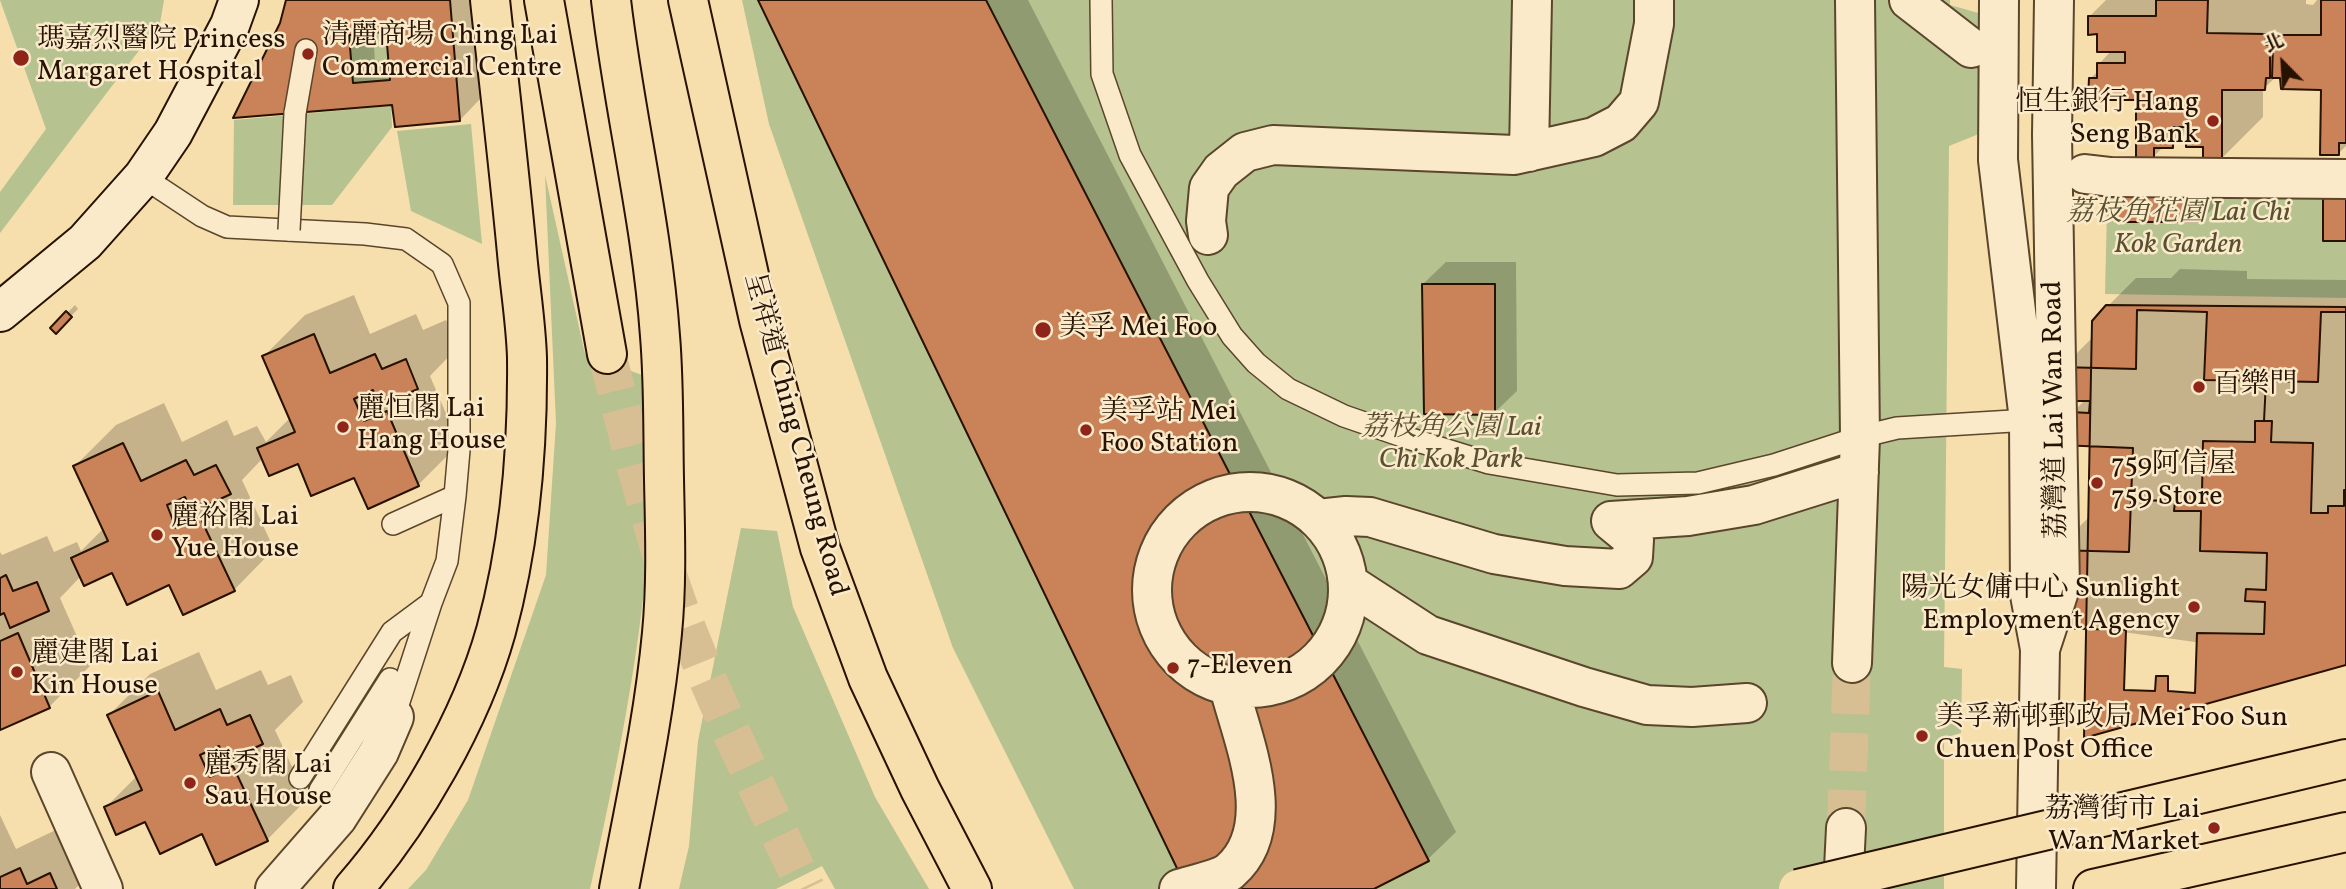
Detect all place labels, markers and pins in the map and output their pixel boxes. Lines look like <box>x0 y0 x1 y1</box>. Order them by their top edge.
place label: 清麗商場 Ching Lai Commercial Centre <box>322 21 562 87</box>
place label: 瑪嘉烈醫院 Princess Margaret Hospital <box>37 25 285 91</box>
marker: 清麗商場 Ching Lai Commercial Centre <box>300 46 316 62</box>
marker: 瑪嘉烈醫院 Princess Margaret Hospital <box>11 48 31 68</box>
place label: 恒生銀行 Hang Seng Bank <box>2015 88 2199 154</box>
marker: 恒生銀行 Hang Seng Bank <box>2205 113 2221 129</box>
place label: 美孚 Mei Foo <box>1059 313 1218 347</box>
marker: 美孚 Mei Foo <box>1033 320 1053 340</box>
place label: 百樂門 <box>2213 370 2297 404</box>
marker: 百樂門 <box>2191 379 2207 395</box>
place label: 麗恒閣 Lai Hang House <box>357 394 506 460</box>
place label: 美孚站 Mei Foo Station <box>1100 397 1238 463</box>
marker: 麗恒閣 Lai Hang House <box>335 419 351 435</box>
marker: 美孚站 Mei Foo Station <box>1078 422 1094 438</box>
place label: 759阿信屋 759 Store <box>2111 450 2236 516</box>
marker: 759阿信屋 759 Store <box>2089 475 2105 491</box>
place label: 麗裕閣 Lai Yue House <box>171 502 299 568</box>
marker: 麗裕閣 Lai Yue House <box>149 527 165 543</box>
place label: 陽光女傭中心 Sunlight Employment Agency <box>1901 574 2180 640</box>
marker: 陽光女傭中心 Sunlight Employment Agency <box>2186 599 2202 615</box>
place label: 麗建閣 Lai Kin House <box>31 639 159 705</box>
place label: 7-Eleven <box>1187 651 1293 685</box>
marker: 7-Eleven <box>1165 660 1181 676</box>
marker: 麗建閣 Lai Kin House <box>9 664 25 680</box>
place label: 美孚新邨郵政局 Mei Foo Sun Chuen Post Office <box>1936 703 2288 769</box>
marker: 美孚新邨郵政局 Mei Foo Sun Chuen Post Office <box>1914 728 1930 744</box>
place label: 麗秀閣 Lai Sau House <box>204 750 332 816</box>
marker: 麗秀閣 Lai Sau House <box>182 775 198 791</box>
place label: 荔灣街市 Lai Wan Market <box>2044 795 2200 861</box>
marker: 荔灣街市 Lai Wan Market <box>2206 820 2222 836</box>

